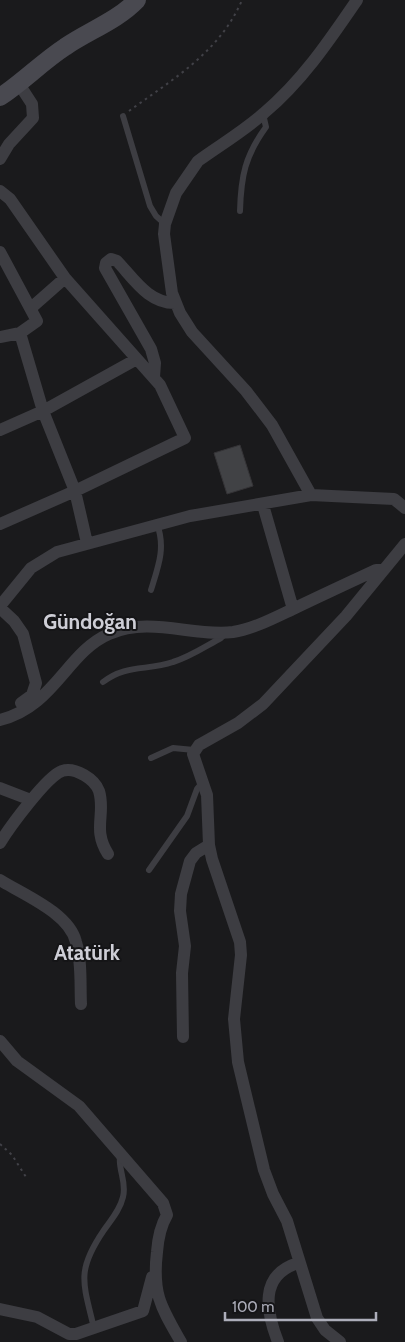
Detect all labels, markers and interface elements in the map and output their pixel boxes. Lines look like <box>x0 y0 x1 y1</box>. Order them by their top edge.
district label: Gündoğan <box>43 609 137 634</box>
district label: Atatürk <box>54 940 121 965</box>
scale bar <box>225 1290 376 1322</box>
text: 100 m <box>232 1298 274 1316</box>

